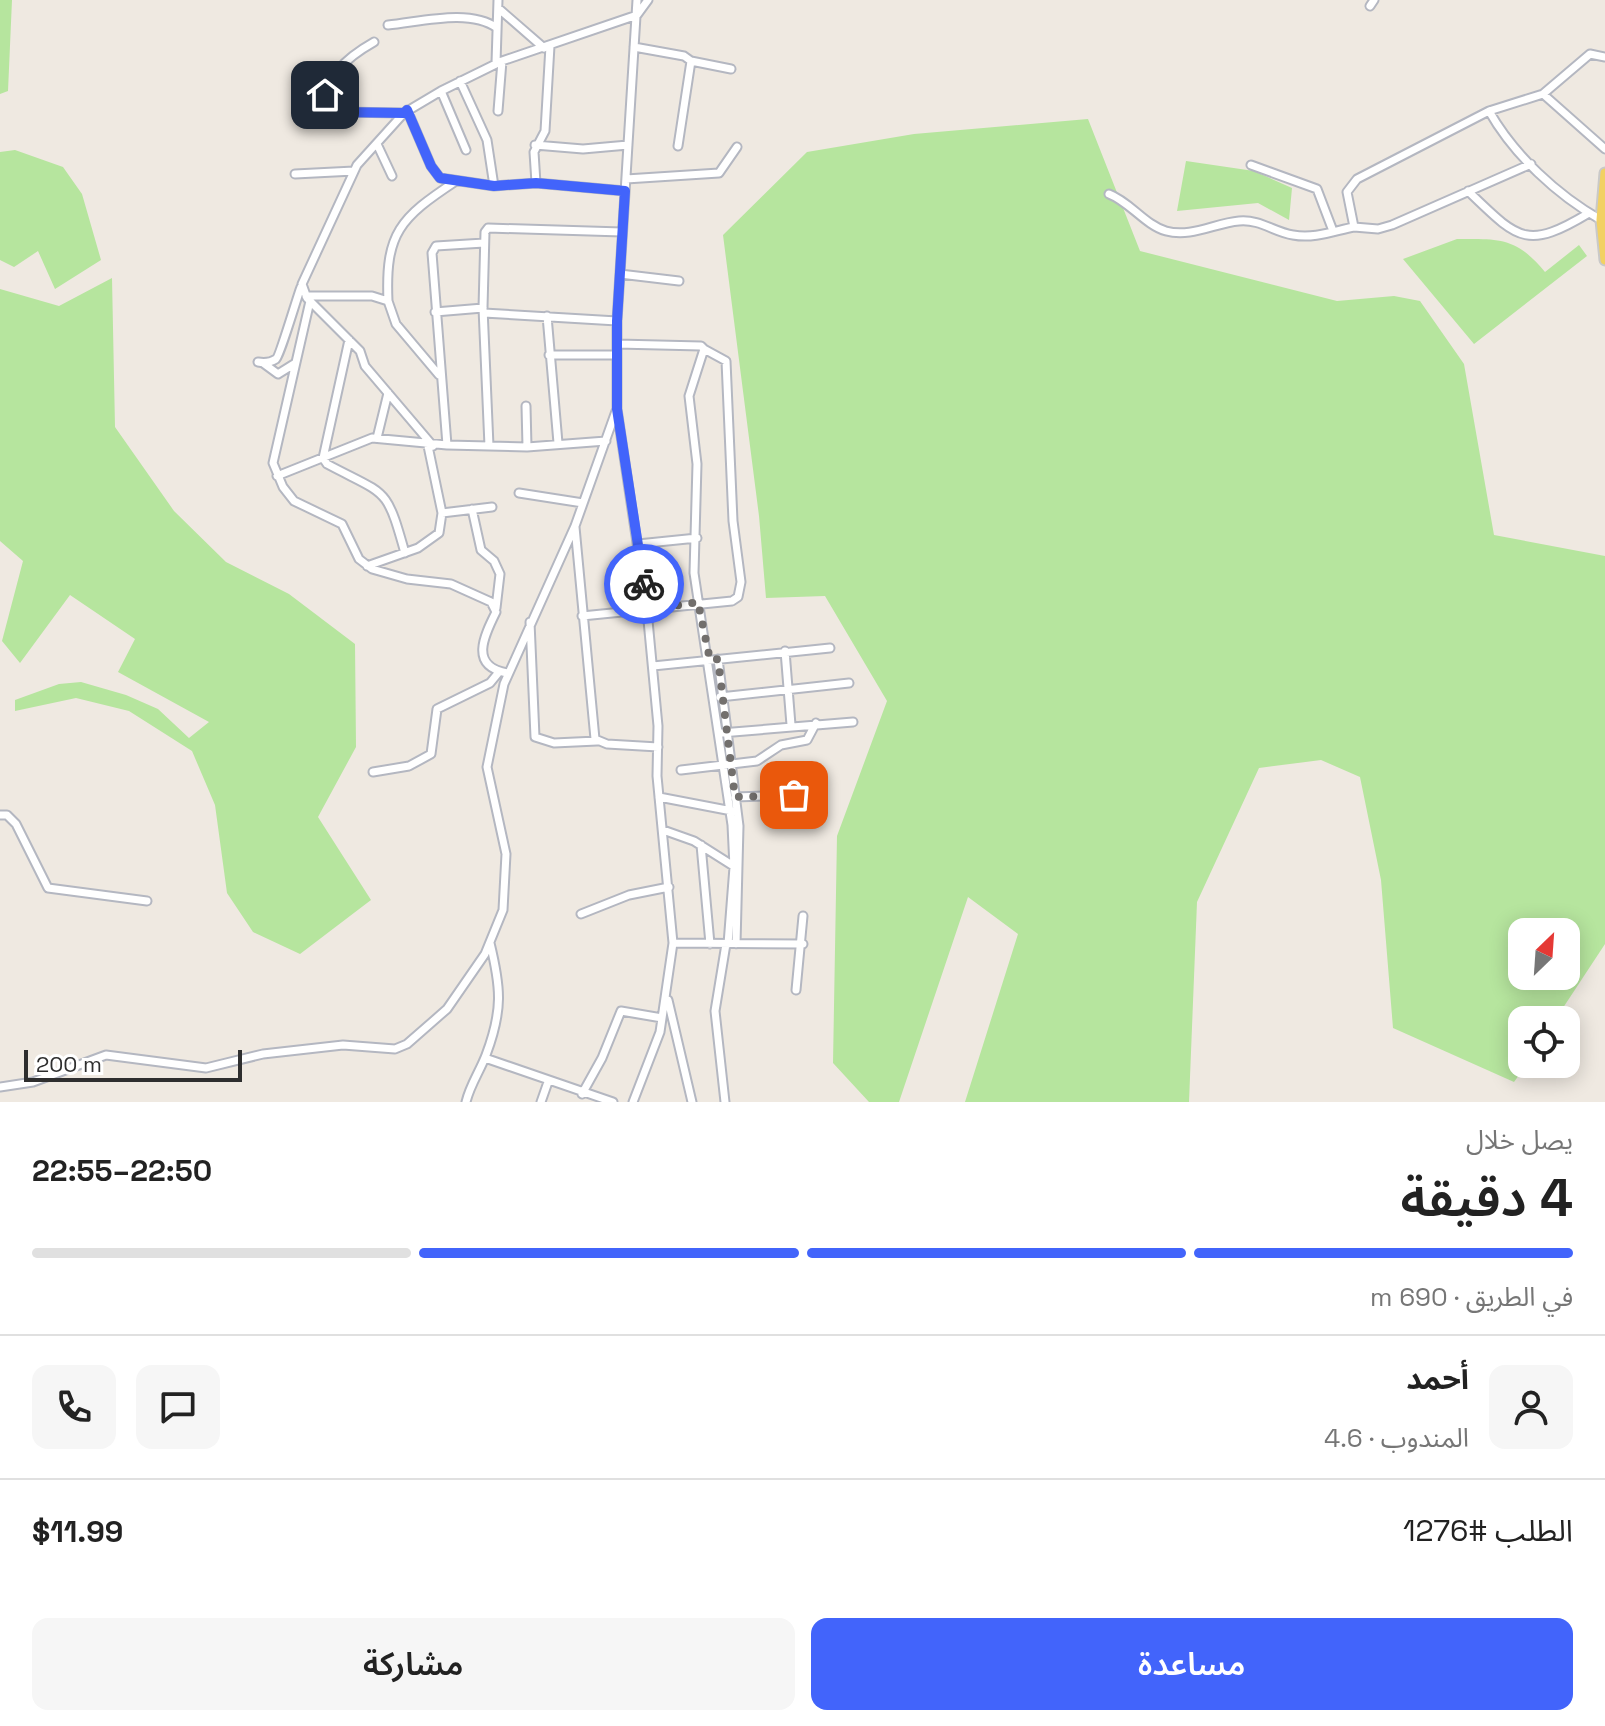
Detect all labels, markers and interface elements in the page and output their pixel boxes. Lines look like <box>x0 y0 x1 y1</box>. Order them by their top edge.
pin <box>291 61 359 129</box>
icon: home <box>303 73 347 117</box>
courier <box>604 544 684 624</box>
icon: bike <box>622 562 666 606</box>
pin <box>760 761 828 829</box>
icon: bag <box>772 773 816 817</box>
north arrow <box>1508 918 1580 990</box>
map controls <box>1508 918 1580 1078</box>
button: locate <box>1508 1006 1580 1078</box>
scale bar <box>24 1046 242 1082</box>
text: 200 m <box>36 1050 102 1078</box>
text: يصل خلال <box>1466 1123 1573 1157</box>
text: 22:50–22:55 <box>32 1151 212 1190</box>
text: 4 دقيقة <box>1401 1165 1573 1231</box>
text: في الطريق · 690 m <box>1370 1280 1573 1314</box>
text: أحمد <box>1406 1359 1469 1398</box>
button: phone <box>32 1365 116 1449</box>
button: chat <box>136 1365 220 1449</box>
button: person <box>1489 1365 1573 1449</box>
text: المندوب · 4.6 <box>1324 1421 1469 1455</box>
text: الطلب #1276 <box>1403 1511 1573 1550</box>
text: $11.99 <box>32 1512 123 1551</box>
button: مشاركة <box>32 1618 795 1710</box>
button: مساعدة <box>811 1618 1573 1710</box>

